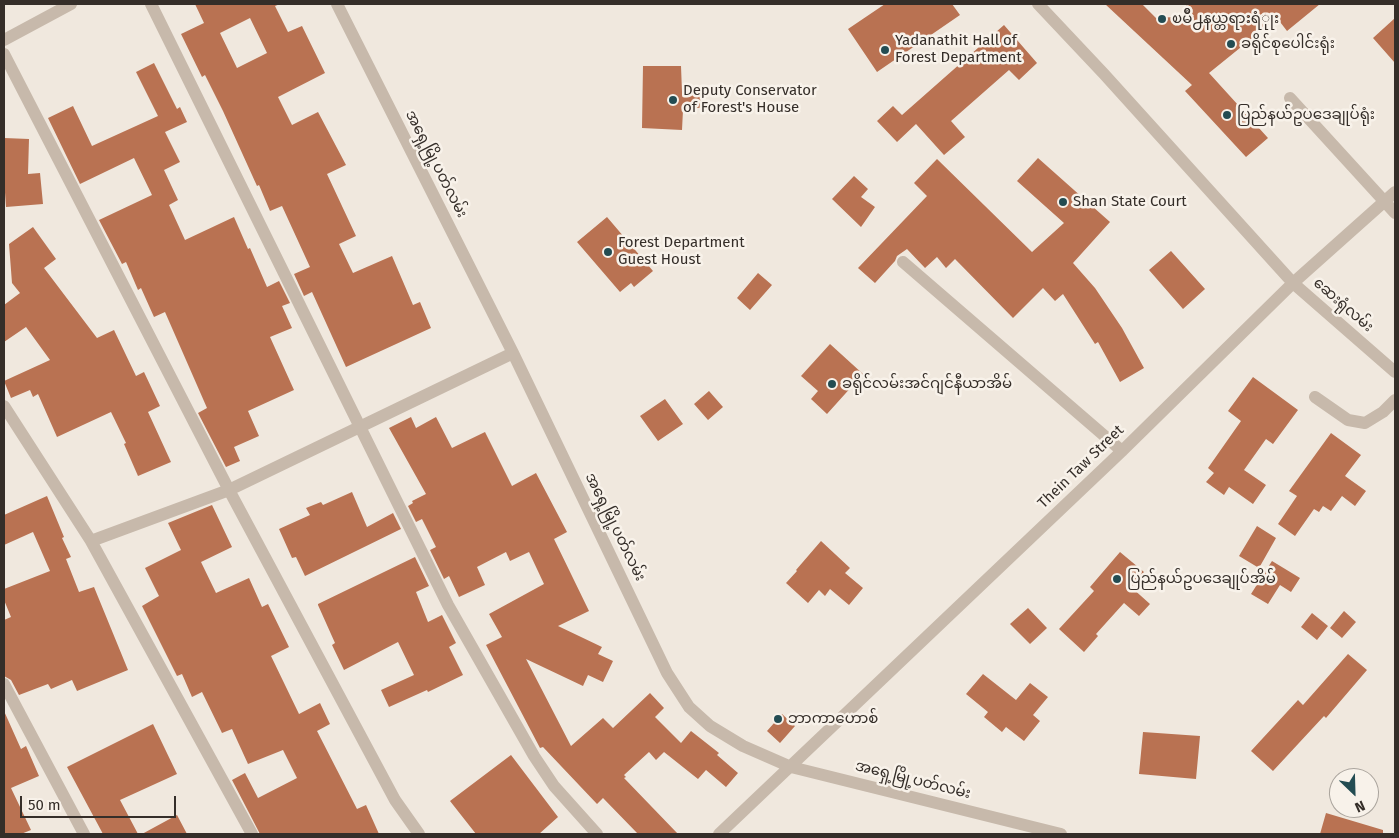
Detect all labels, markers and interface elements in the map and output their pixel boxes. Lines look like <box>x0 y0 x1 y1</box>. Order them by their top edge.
place label: ၿမိဳ႕နယ္တရားရံုုး <box>1172 10 1279 28</box>
marker: ၿမိဳ႕နယ္တရားရံုုး <box>1156 13 1168 25</box>
place label: Yadanathit Hall of Forest Department <box>895 32 1022 67</box>
place label: ခရိုင်စုပေါင်းရုံး <box>1241 35 1335 53</box>
marker: ခရိုင်စုပေါင်းရုံး <box>1225 38 1237 50</box>
marker: Yadanathit Hall of Forest Department <box>879 44 891 56</box>
place label: Deputy Conservator of Forest's House <box>683 82 817 117</box>
marker: Deputy Conservator of Forest's House <box>667 94 679 106</box>
place label: ပြည်နယ်ဥပဒေချုပ်ရုံး <box>1237 106 1375 124</box>
street label: အရှေ့မြို့ပတ်လမ်း <box>401 107 471 221</box>
marker: ပြည်နယ်ဥပဒေချုပ်ရုံး <box>1221 109 1233 121</box>
place label: Shan State Court <box>1073 193 1187 211</box>
marker: Shan State Court <box>1057 196 1069 208</box>
place label: Forest Department Guest Houst <box>618 234 745 269</box>
marker: Forest Department Guest Houst <box>602 246 614 258</box>
street label: ဆေးရုံလမ်း <box>1309 274 1377 336</box>
place label: ခရိုင်လမ်းအင်ဂျင်နီယာအိမ် <box>842 375 1012 393</box>
marker: ခရိုင်လမ်းအင်ဂျင်နီယာအိမ် <box>826 378 838 390</box>
street label: Thein Taw Street <box>1034 422 1128 512</box>
street label: အရှေ့မြို့ပတ်လမ်း <box>581 470 649 584</box>
place label: ပြည်နယ်ဥပဒေချုပ်အိမ် <box>1127 570 1276 588</box>
marker: ပြည်နယ်ဥပဒေချုပ်အိမ် <box>1111 573 1123 585</box>
place label: ဘာကာဟောစ် <box>788 710 878 728</box>
marker: ဘာကာဟောစ် <box>772 713 784 725</box>
street label: အရှေ့မြို့ပတ်လမ်း <box>853 757 973 803</box>
north arrow <box>1329 768 1379 818</box>
scale bar <box>22 786 179 818</box>
text: 50 m <box>28 796 61 814</box>
text: N <box>1352 797 1368 816</box>

